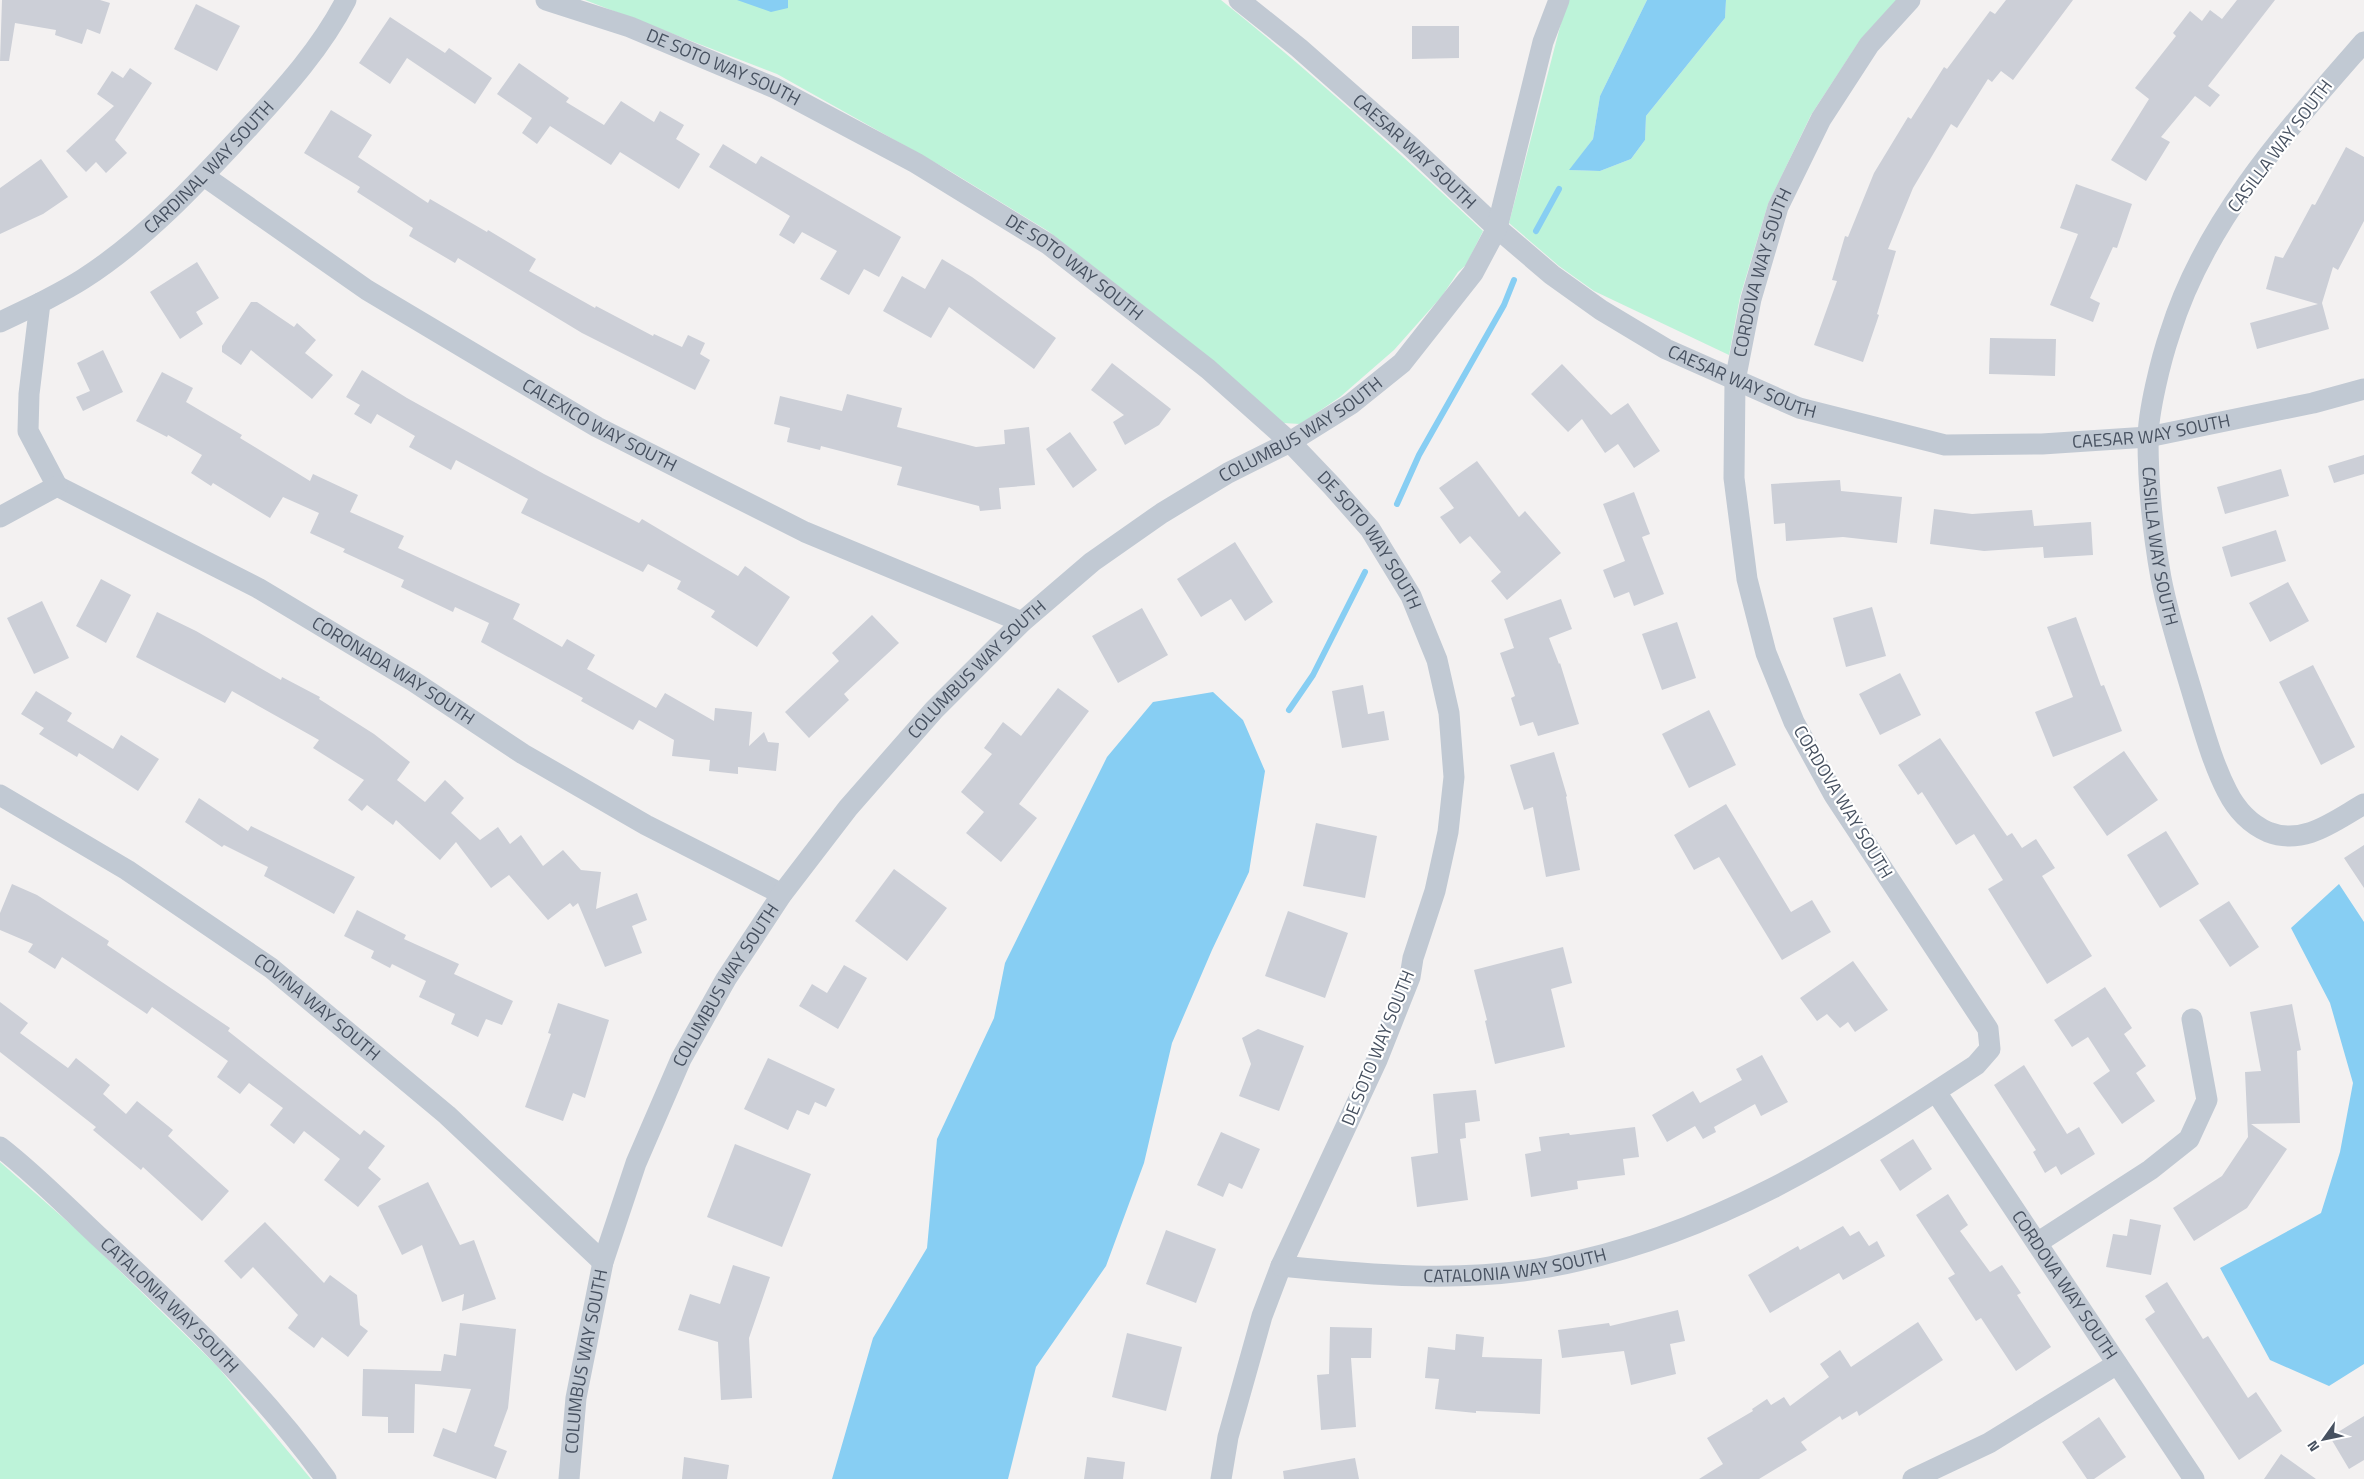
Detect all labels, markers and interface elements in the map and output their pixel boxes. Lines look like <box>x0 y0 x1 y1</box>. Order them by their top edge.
street label: DE SOTO WAY SOUTH <box>642 21 806 112</box>
street label: CASILLA WAY SOUTH <box>2221 74 2339 218</box>
street label: CAESAR WAY SOUTH <box>1347 87 1483 215</box>
street label: CARDINAL WAY SOUTH <box>138 94 280 240</box>
street label: CORDOVA WAY SOUTH <box>1726 183 1798 359</box>
street label: DE SOTO WAY SOUTH <box>1000 207 1149 327</box>
street label: CAESAR WAY SOUTH <box>1664 338 1819 425</box>
street label: COLUMBUS WAY SOUTH <box>1213 370 1388 489</box>
street label: CALEXICO WAY SOUTH <box>517 371 682 478</box>
street label: CAESAR WAY SOUTH <box>2071 406 2233 455</box>
street label: DE SOTO WAY SOUTH <box>1311 464 1429 613</box>
street label: CASILLA WAY SOUTH <box>2136 466 2186 629</box>
street label: COLUMBUS WAY SOUTH <box>901 593 1052 745</box>
street label: CORONADA WAY SOUTH <box>307 609 480 731</box>
street label: CORDOVA WAY SOUTH <box>1787 720 1900 883</box>
street label: COLUMBUS WAY SOUTH <box>665 898 785 1071</box>
street label: COVINA WAY SOUTH <box>249 946 387 1067</box>
street label: DE SOTO WAY SOUTH <box>1334 966 1421 1130</box>
street label: CORDOVA WAY SOUTH <box>2005 1205 2125 1365</box>
street label: CATALONIA WAY SOUTH <box>94 1231 245 1379</box>
street label: CATALONIA WAY SOUTH <box>1423 1241 1609 1289</box>
street label: COLUMBUS WAY SOUTH <box>557 1267 614 1455</box>
north arrow <box>2299 1414 2349 1464</box>
text: N <box>2301 1437 2324 1456</box>

